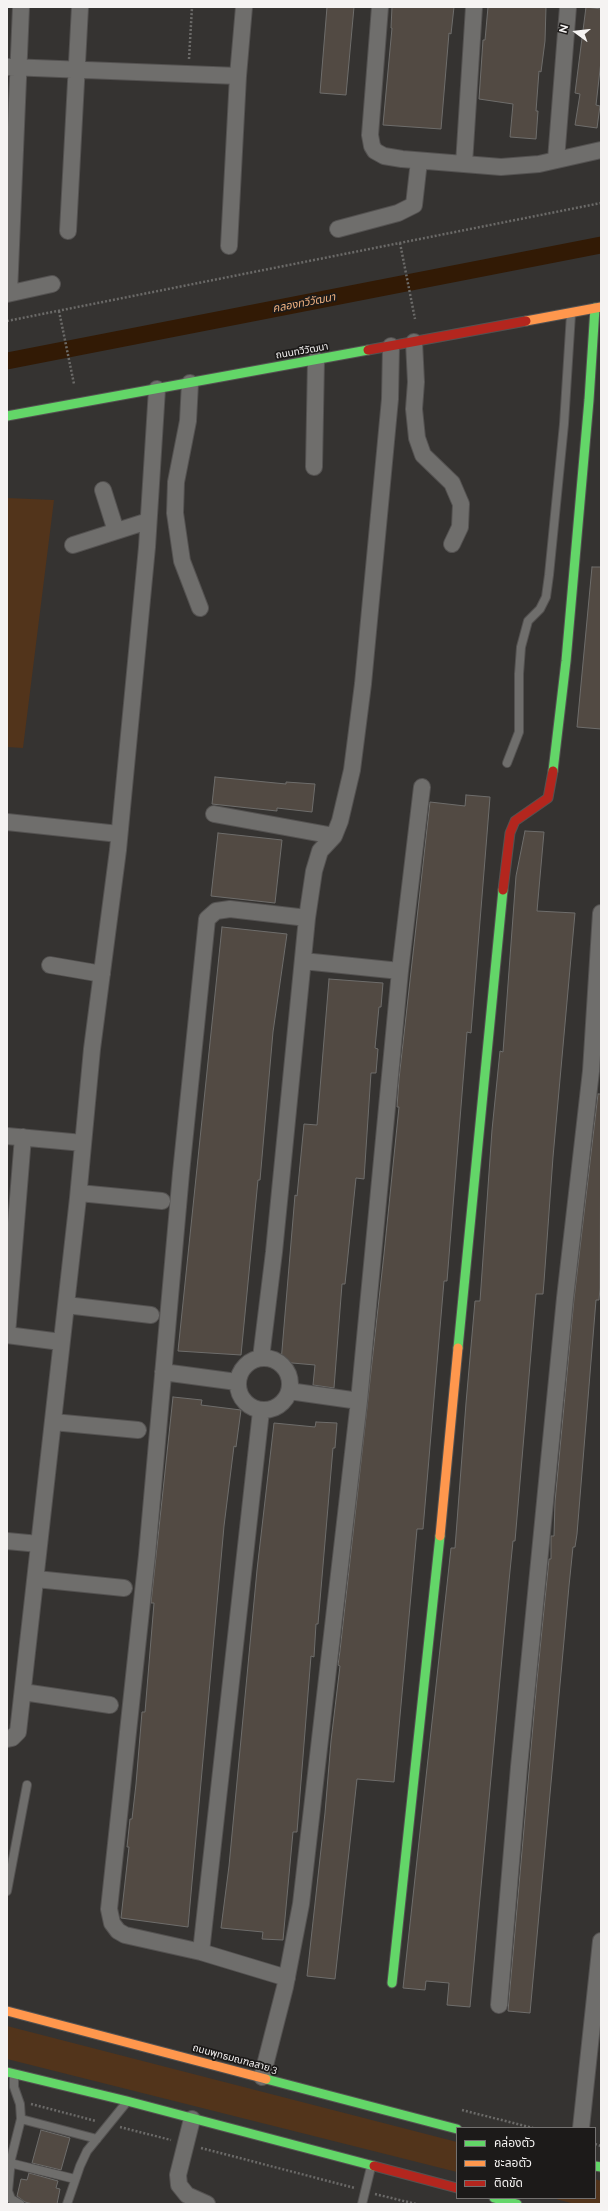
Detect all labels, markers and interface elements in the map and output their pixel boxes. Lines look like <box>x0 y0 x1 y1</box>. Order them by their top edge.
north arrow <box>556 12 596 52</box>
text: N <box>557 23 571 35</box>
water label: คลองทวีวัฒนา <box>271 290 337 316</box>
street label: ถนนทวีวัฒนา <box>275 340 329 362</box>
street label: ถนนพุทธมณฑลสาย 3 <box>191 2042 279 2076</box>
legend <box>456 2127 596 2199</box>
text: คล่องตัว <box>494 2136 535 2150</box>
text: ชะลอตัว <box>494 2156 532 2170</box>
text: ติดขัด <box>494 2176 523 2190</box>

